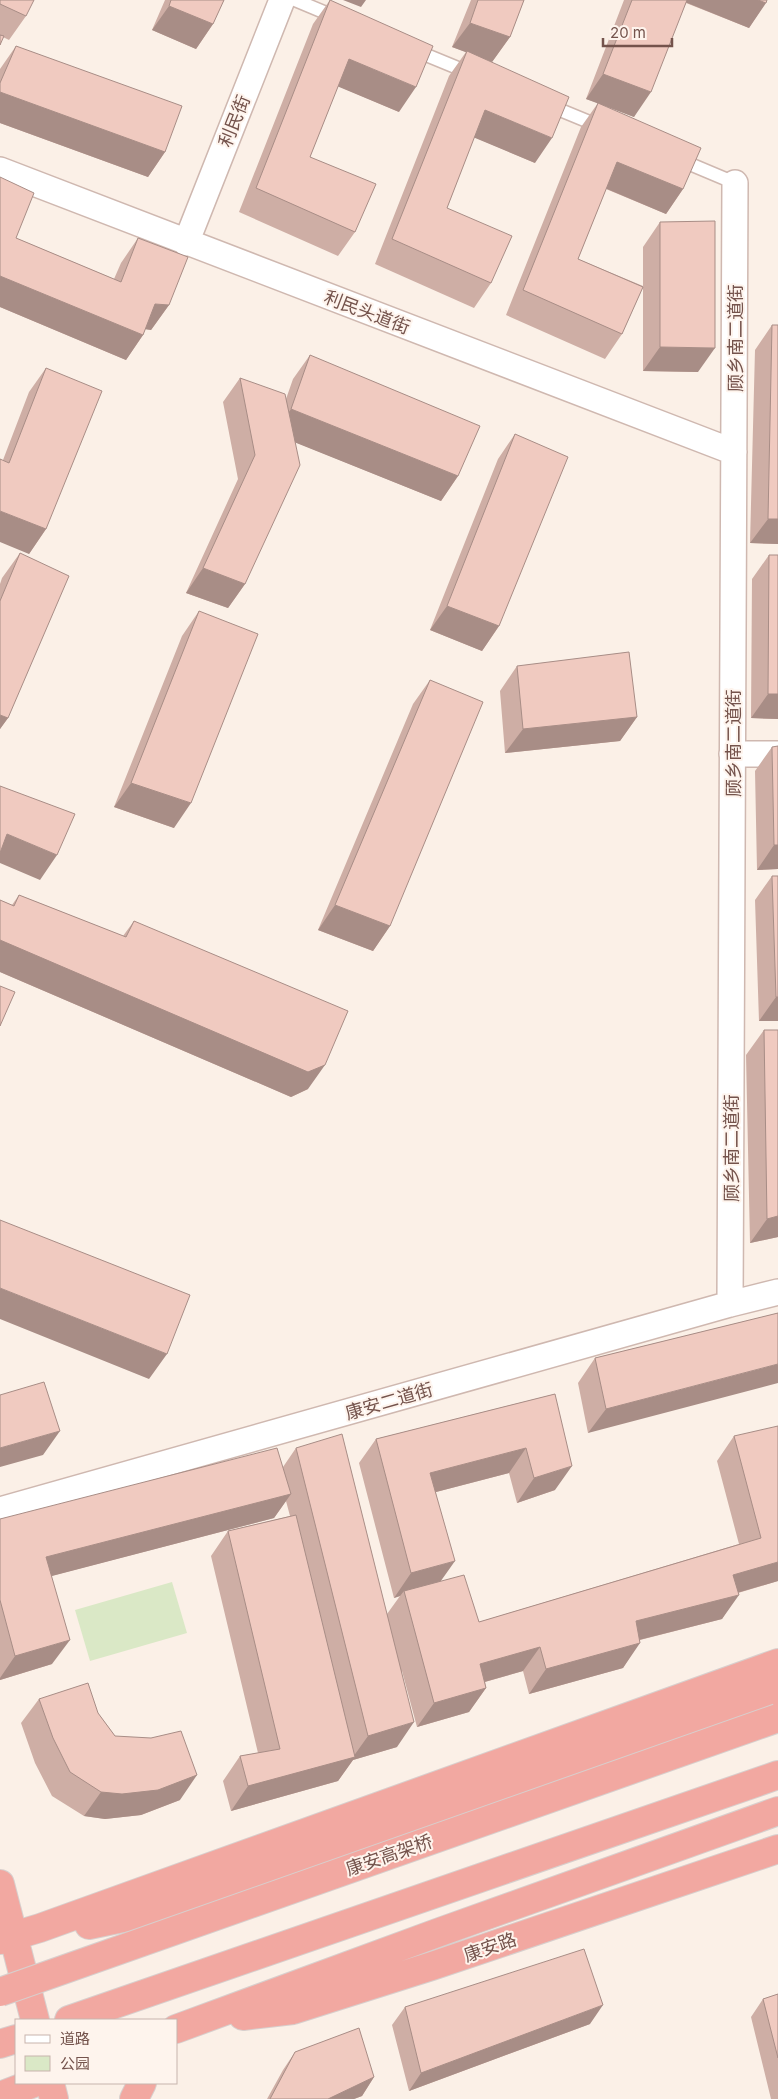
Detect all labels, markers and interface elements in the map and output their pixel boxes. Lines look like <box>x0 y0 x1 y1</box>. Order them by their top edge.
scale bar <box>603 15 672 47</box>
text: 20 m <box>610 23 646 42</box>
street label: 利民街 <box>214 92 254 150</box>
street label: 顾乡南二道街 <box>725 284 746 392</box>
street label: 利民头道街 <box>321 286 413 338</box>
street label: 顾乡南二道街 <box>723 689 744 797</box>
street label: 顾乡南二道街 <box>721 1094 742 1202</box>
street label: 康安二道街 <box>343 1379 435 1423</box>
street label: 康安高架桥 <box>343 1830 435 1880</box>
street label: 康安路 <box>461 1928 519 1966</box>
legend <box>15 2019 178 2084</box>
text: 道路 <box>60 2029 90 2048</box>
text: 公园 <box>60 2054 90 2073</box>

